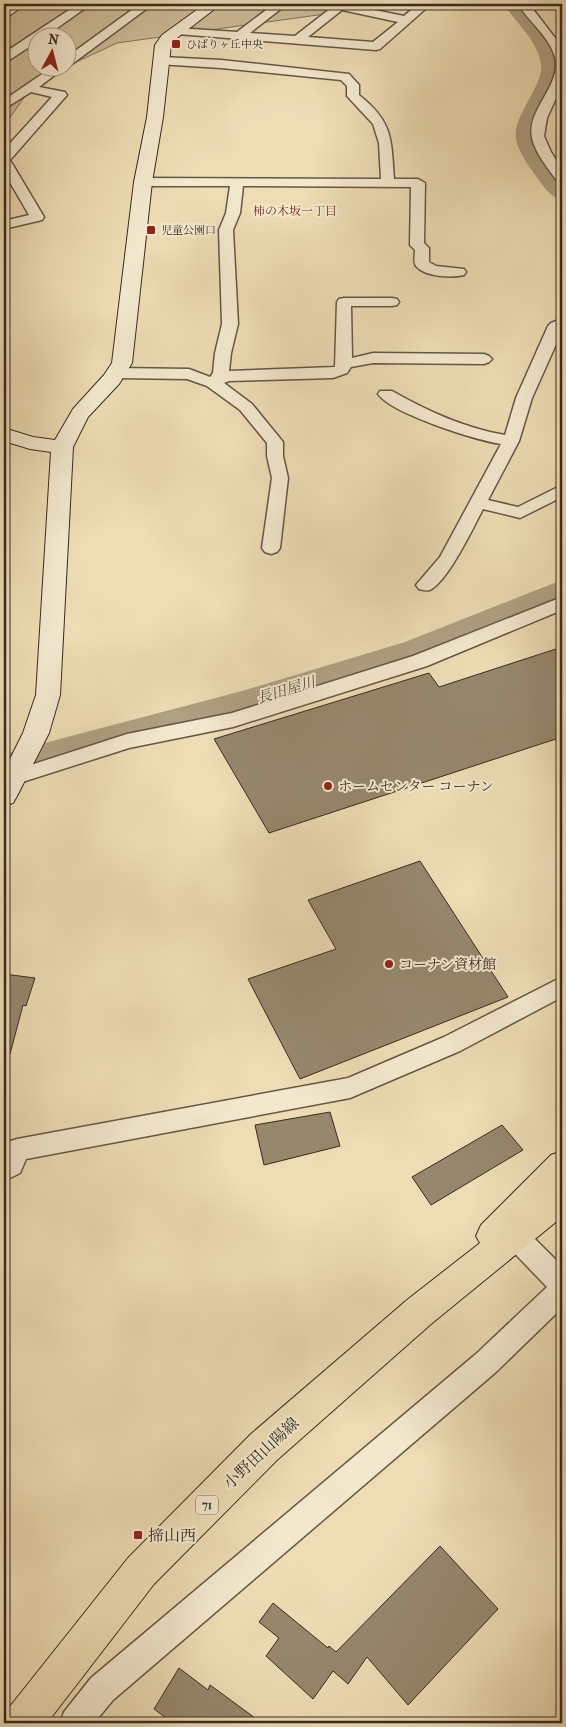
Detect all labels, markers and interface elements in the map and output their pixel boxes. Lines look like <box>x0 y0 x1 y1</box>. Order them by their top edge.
north arrow <box>28 28 78 78</box>
text: N <box>47 31 60 49</box>
marker: ひばりヶ丘中央 <box>170 38 182 50</box>
place label: ひばりヶ丘中央 <box>186 38 263 51</box>
district label: 柿の木坂一丁目 <box>253 204 337 218</box>
marker: 児童公園口 <box>145 224 157 236</box>
place label: 児童公園口 <box>161 224 216 237</box>
water label: 長田屋川 <box>255 672 319 707</box>
place label: ホームセンター コーナン <box>338 778 494 795</box>
marker: ホームセンター コーナン <box>322 780 334 792</box>
place label: コーナン資材館 <box>399 956 496 973</box>
marker: コーナン資材館 <box>383 958 395 970</box>
street label: 小野田山陽線 <box>219 1413 303 1493</box>
road number: 71 <box>196 1496 218 1514</box>
place label: 揥山西 <box>148 1526 196 1545</box>
marker: 揥山西 <box>132 1529 144 1541</box>

